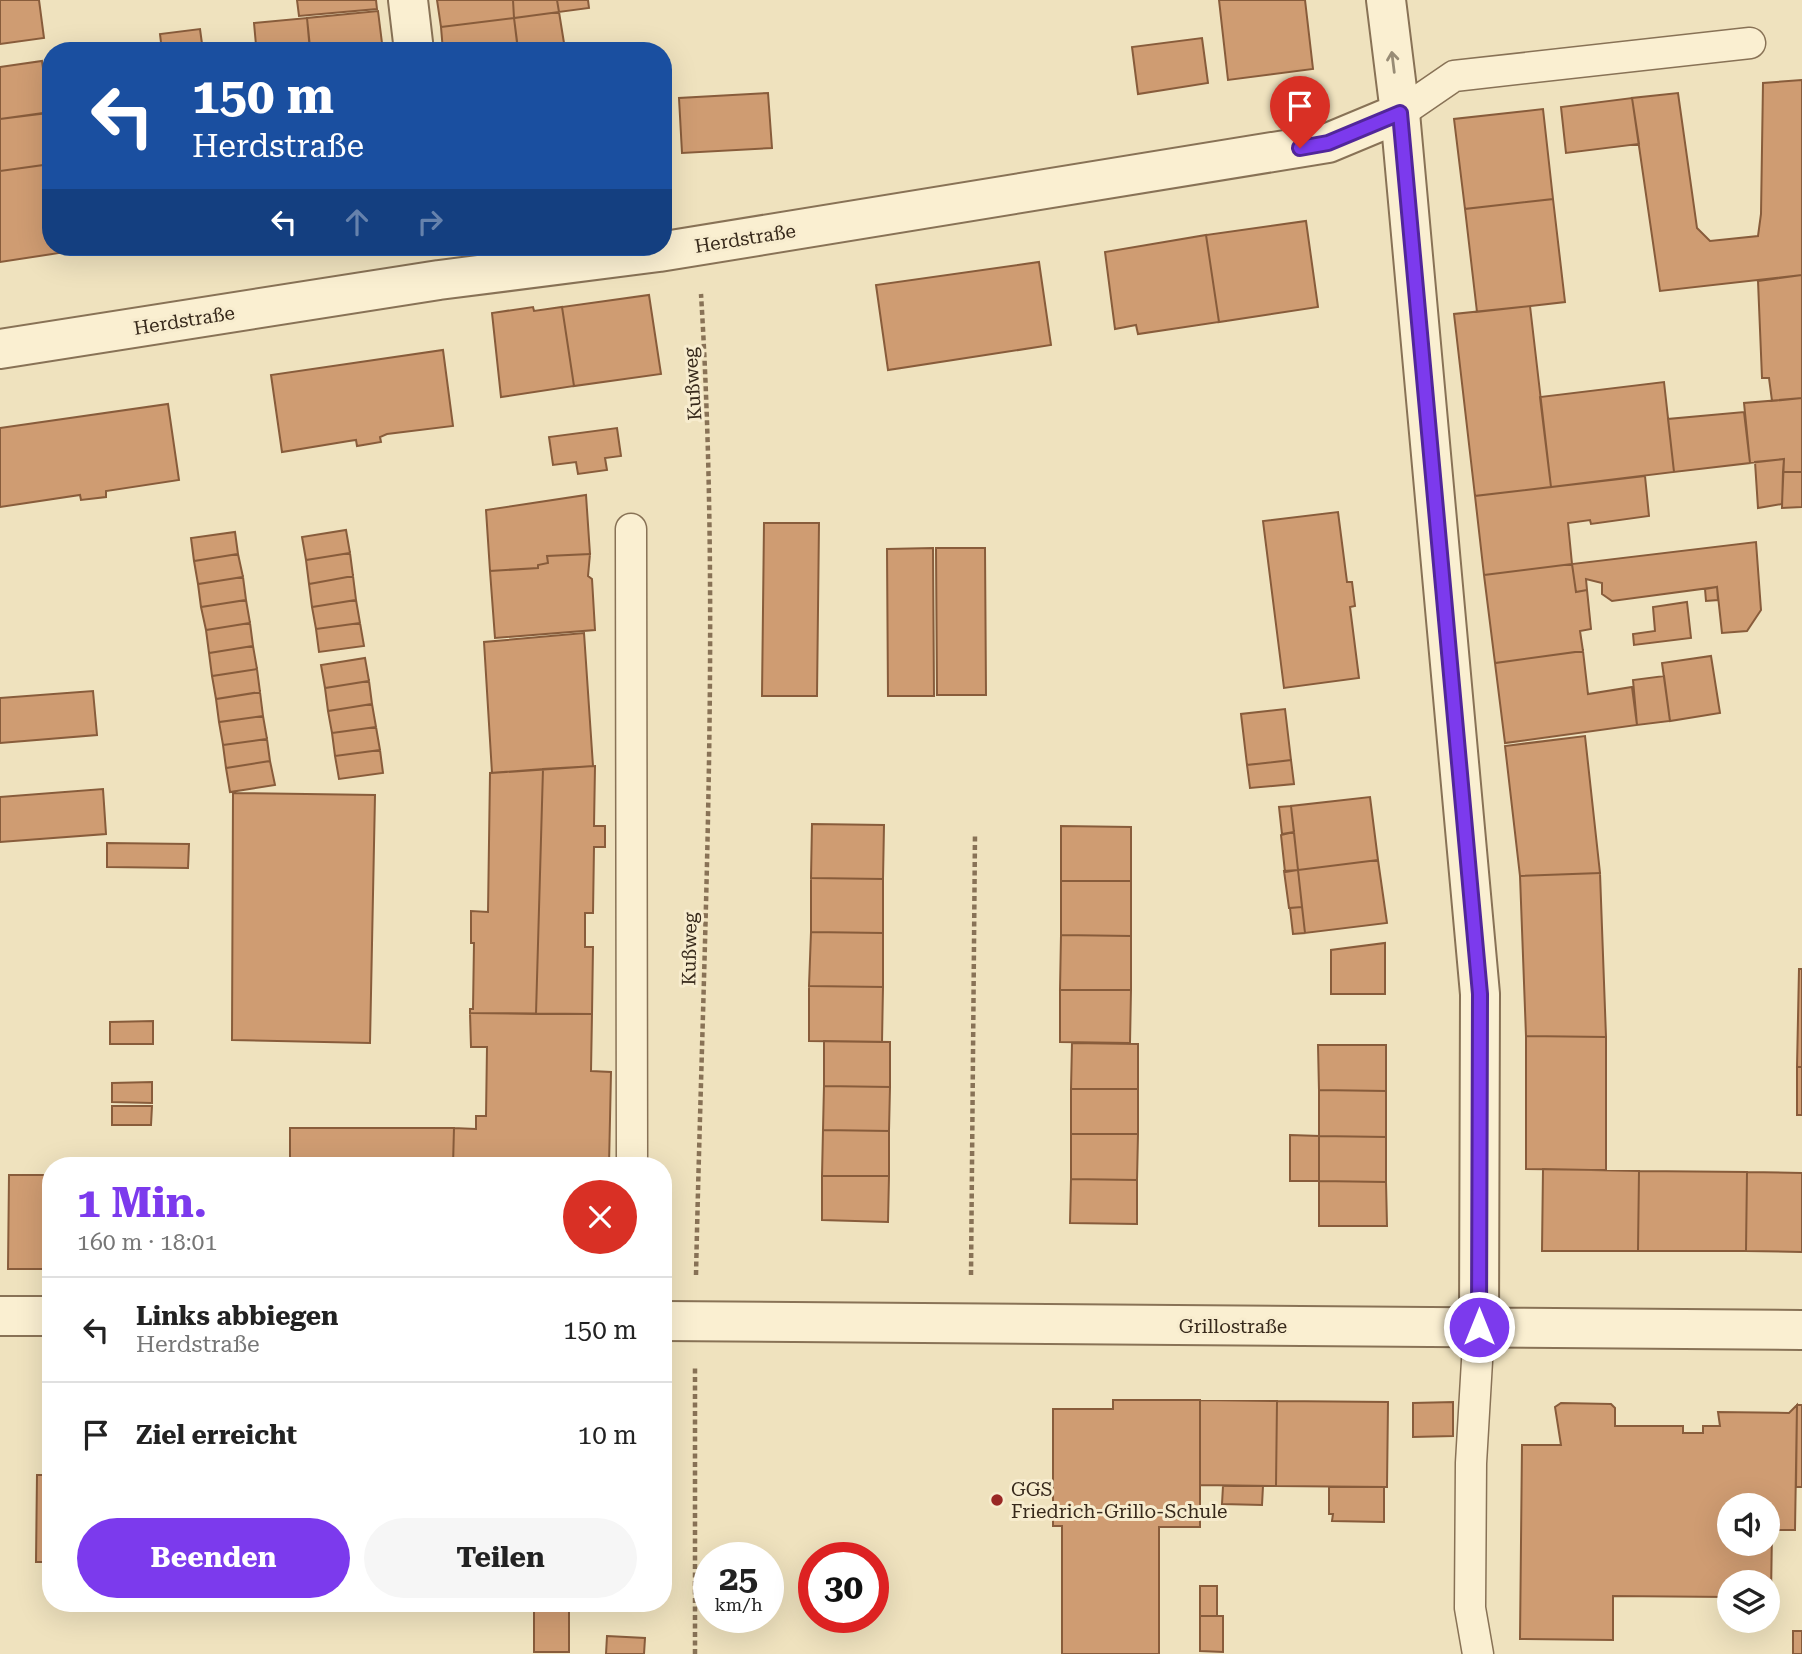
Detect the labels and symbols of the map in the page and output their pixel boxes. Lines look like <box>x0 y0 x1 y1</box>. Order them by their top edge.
one-way arrow <box>1387 51 1400 74</box>
pin <box>1270 76 1330 148</box>
street label: Herdstraße <box>693 219 797 258</box>
street label: Herdstraße <box>132 301 236 340</box>
street label: Kußweg <box>678 346 707 421</box>
street label: Kußweg <box>677 912 702 986</box>
position arrow <box>1442 1290 1516 1364</box>
street label: Grillostraße <box>1179 1315 1287 1338</box>
place label: GGS Friedrich-Grillo-Schule <box>1011 1478 1227 1523</box>
marker: GGS Friedrich-Grillo-Schule <box>989 1492 1005 1508</box>
speed limit sign: 30 <box>798 1542 889 1633</box>

